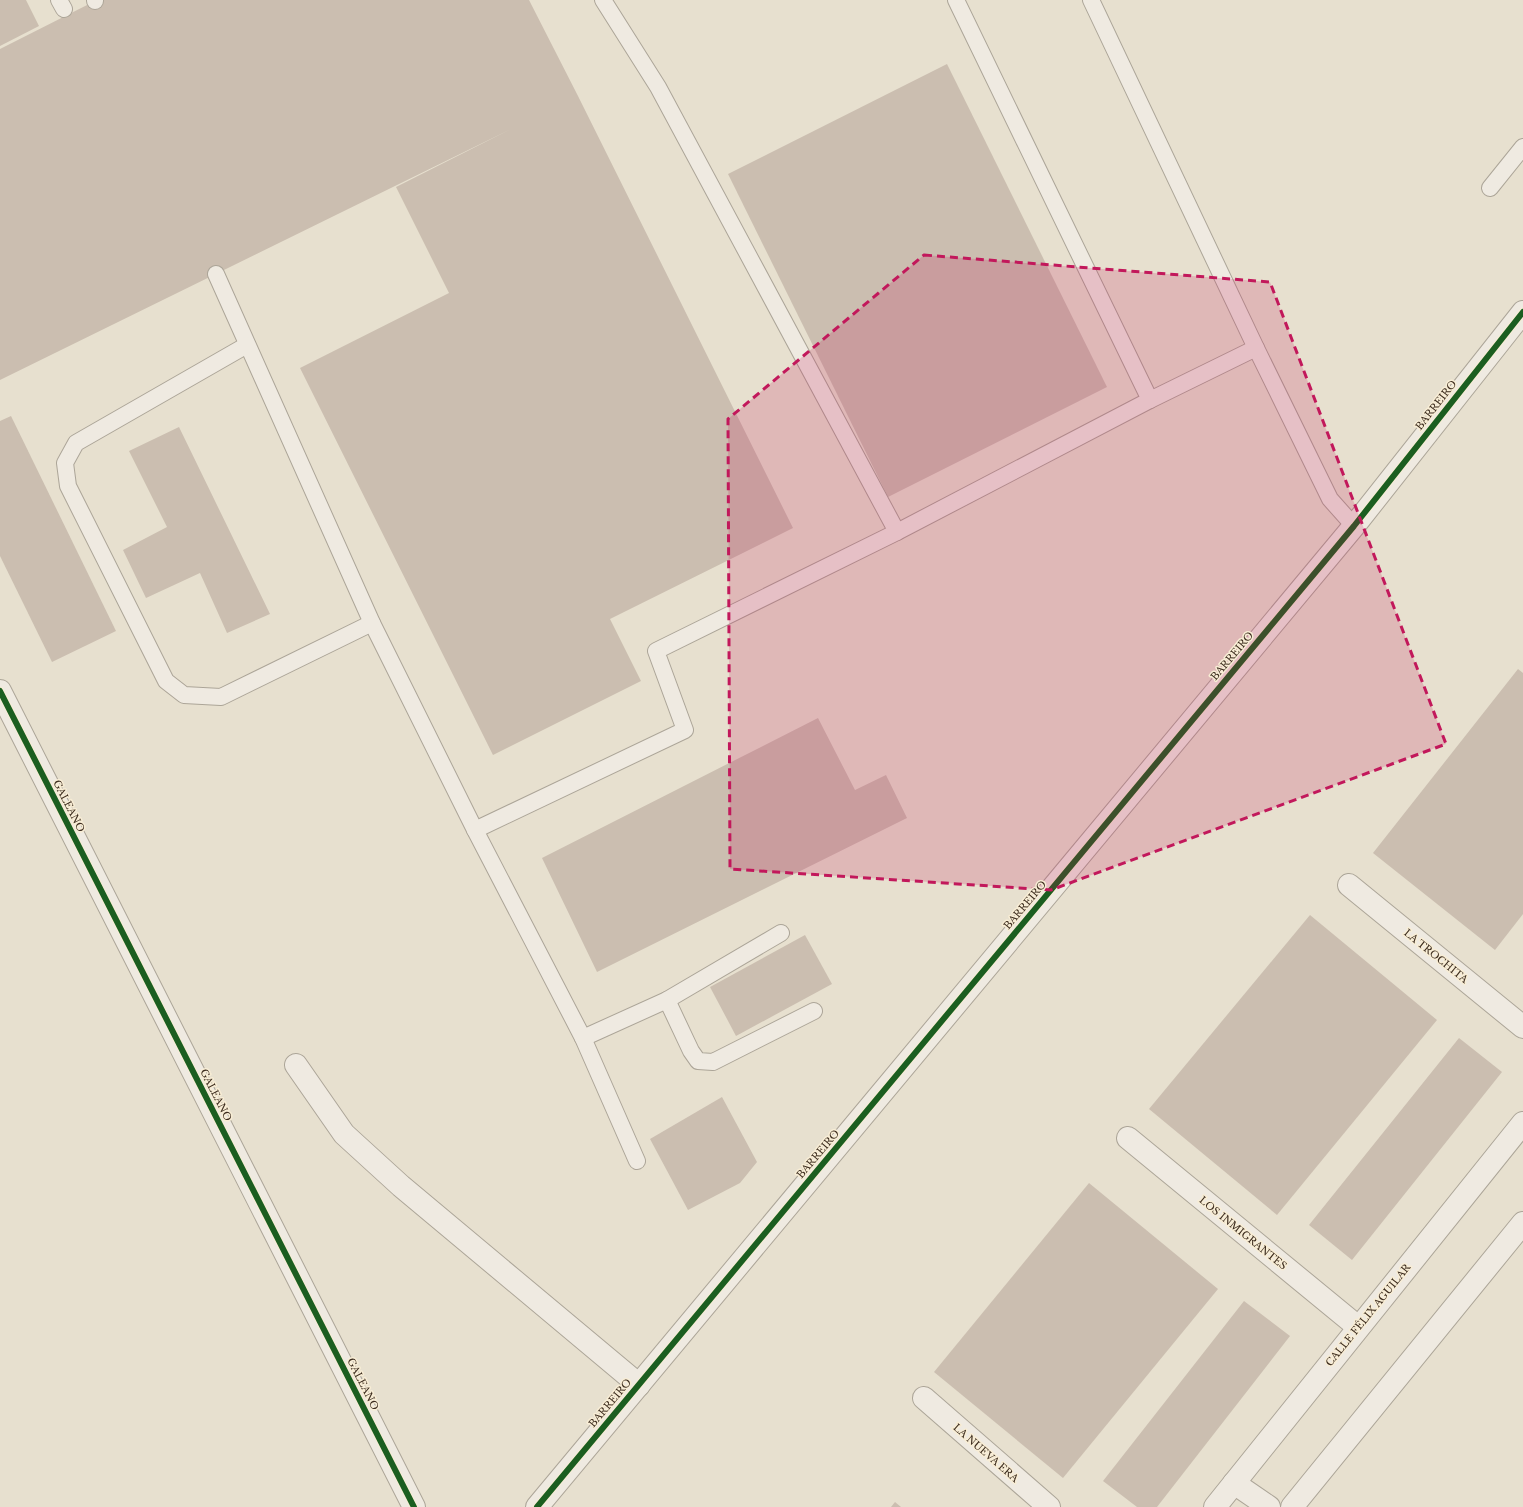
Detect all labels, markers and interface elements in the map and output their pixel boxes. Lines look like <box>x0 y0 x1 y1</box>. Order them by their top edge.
street label: BARREIRO <box>1413 378 1459 432</box>
street label: BARREIRO <box>1208 629 1256 683</box>
street label: GALEANO <box>50 778 88 834</box>
street label: BARREIRO <box>1001 878 1049 932</box>
street label: LA TROCHITA <box>1401 926 1471 986</box>
street label: GALEANO <box>197 1067 235 1123</box>
street label: BARREIRO <box>794 1127 842 1181</box>
street label: LOS INMIGRANTES <box>1196 1194 1290 1272</box>
street label: CALLE FÉLIX AGUILAR <box>1322 1260 1414 1369</box>
street label: GALEANO <box>344 1356 382 1412</box>
street label: BARREIRO <box>586 1376 634 1430</box>
street label: LA NUEVA ERA <box>951 1421 1022 1485</box>

